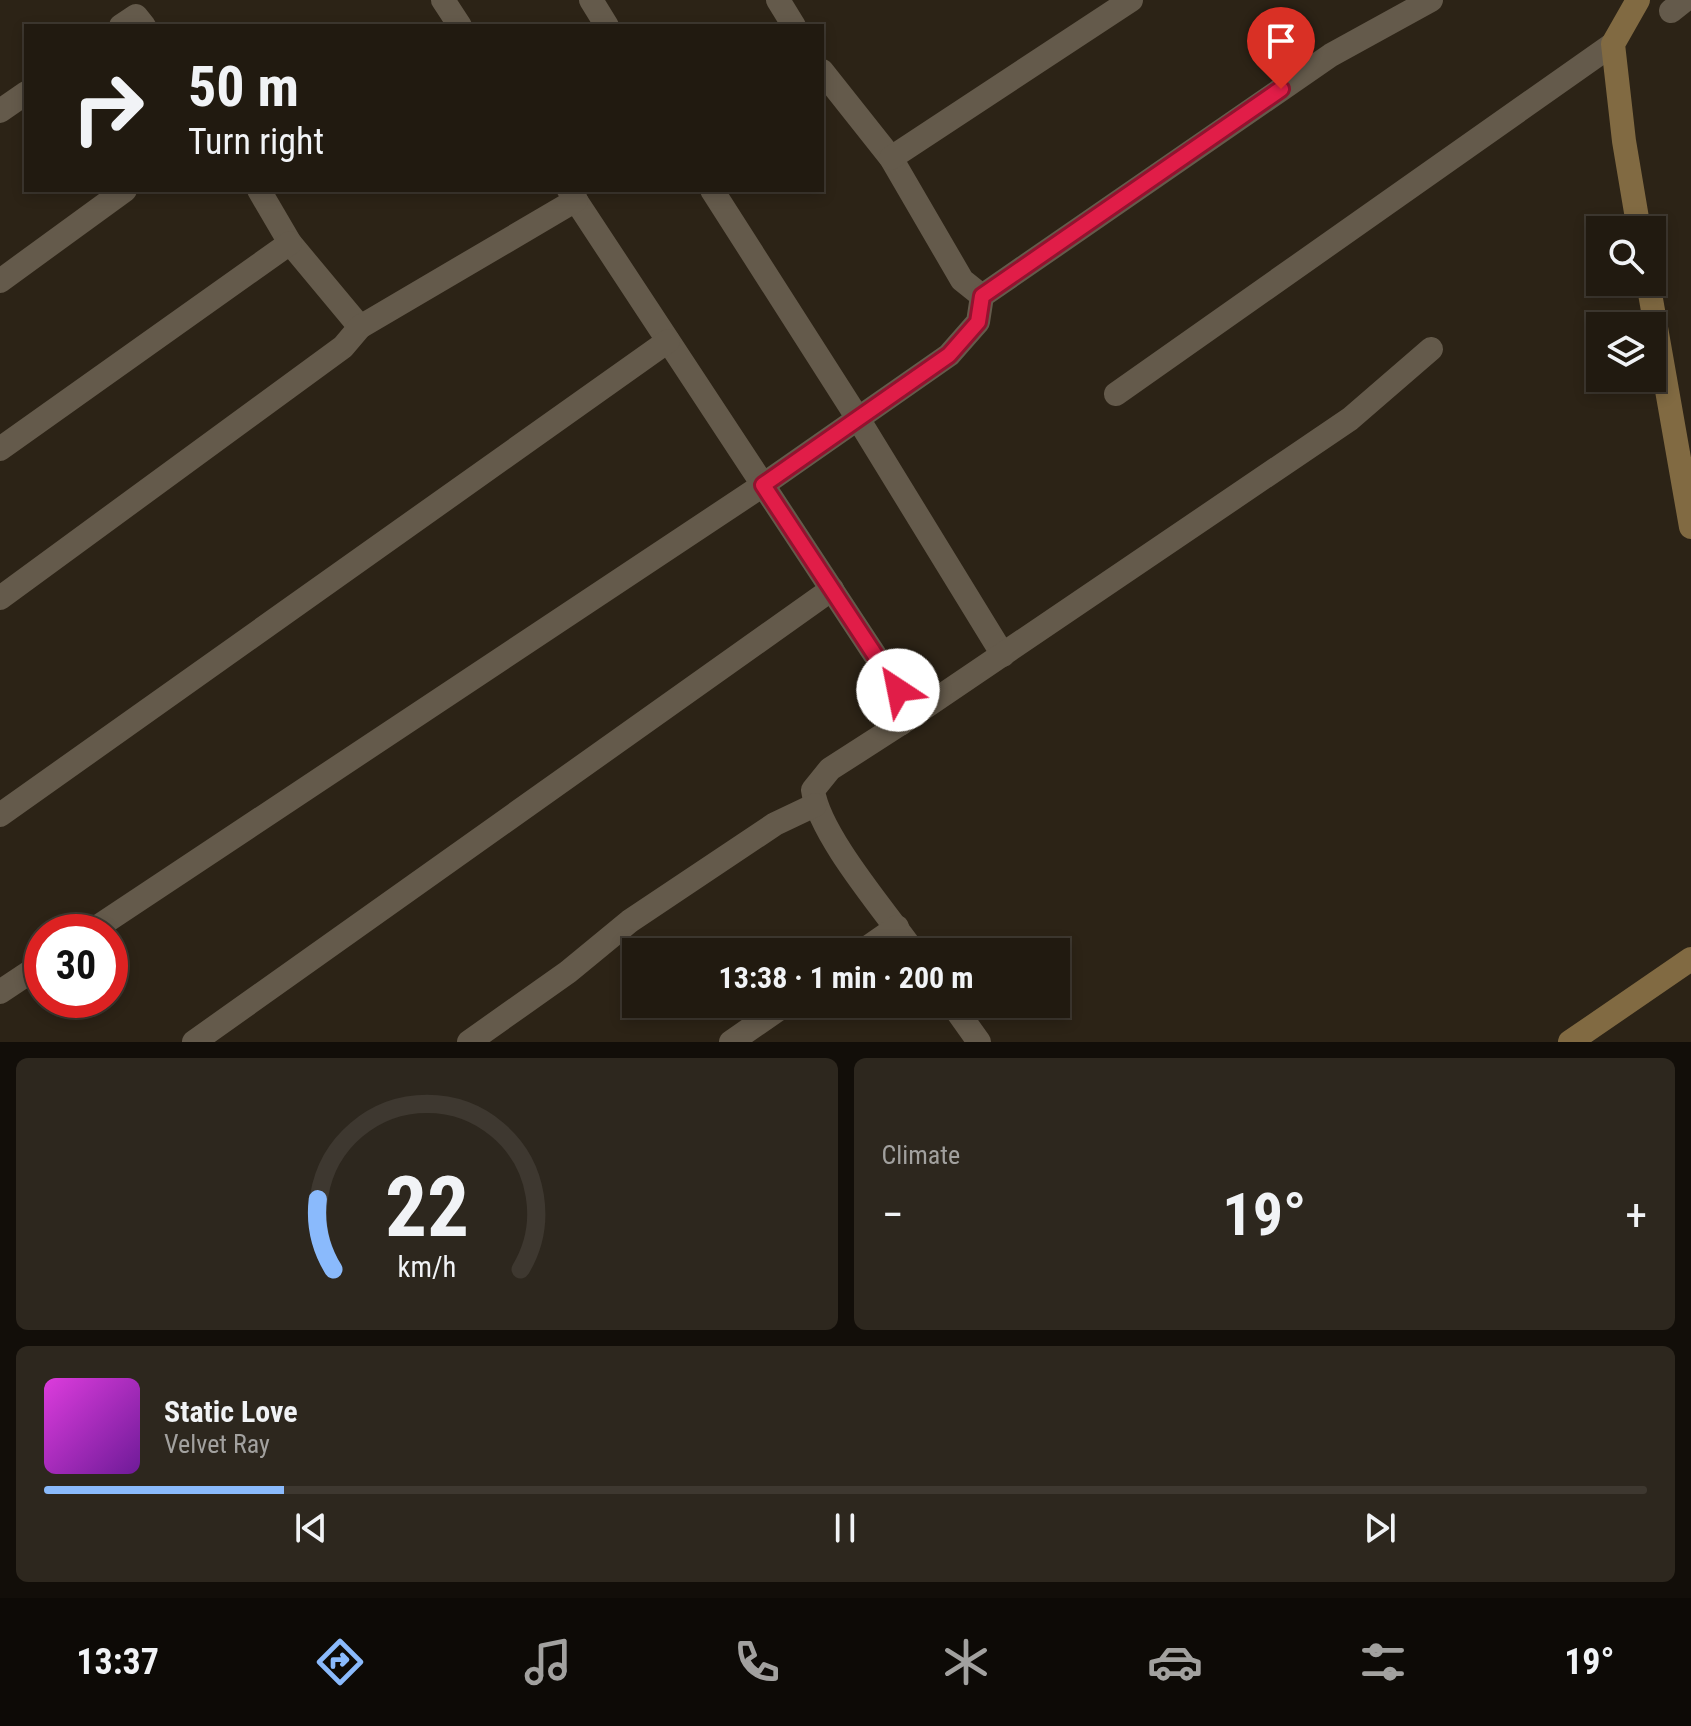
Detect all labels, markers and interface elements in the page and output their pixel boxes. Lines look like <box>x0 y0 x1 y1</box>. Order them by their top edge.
pin <box>1247 7 1315 89</box>
icon: arrive <box>1259 19 1303 63</box>
text: 50 m <box>188 54 299 120</box>
icon: right <box>56 56 160 160</box>
text: Turn right <box>188 121 324 163</box>
map controls <box>1586 216 1666 392</box>
button: search <box>1586 216 1666 296</box>
button: layers <box>1586 312 1666 392</box>
position arrow <box>856 648 940 732</box>
speed limit sign: 30 <box>24 914 128 1018</box>
text: 13:38 · 1 min · 200 m <box>719 960 973 995</box>
text: Climate <box>882 1140 960 1170</box>
text: 22 <box>385 1159 469 1256</box>
text: 19° <box>1222 1179 1306 1250</box>
text: − <box>882 1189 904 1241</box>
text: + <box>1625 1189 1647 1241</box>
text: km/h <box>397 1250 456 1284</box>
text: Static Love <box>164 1394 298 1429</box>
text: Velvet Ray <box>164 1429 270 1459</box>
icon: previous <box>289 1506 333 1550</box>
icon: pause <box>823 1506 867 1550</box>
icon: next <box>1358 1506 1402 1550</box>
icon: directions <box>312 1634 368 1690</box>
icon: music <box>520 1634 576 1690</box>
icon: phone <box>729 1634 785 1690</box>
icon: climate <box>938 1634 994 1690</box>
icon: car <box>1147 1634 1203 1690</box>
icon: filters <box>1355 1634 1411 1690</box>
text: 13:37 <box>76 1641 159 1683</box>
text: 19° <box>1564 1641 1615 1683</box>

